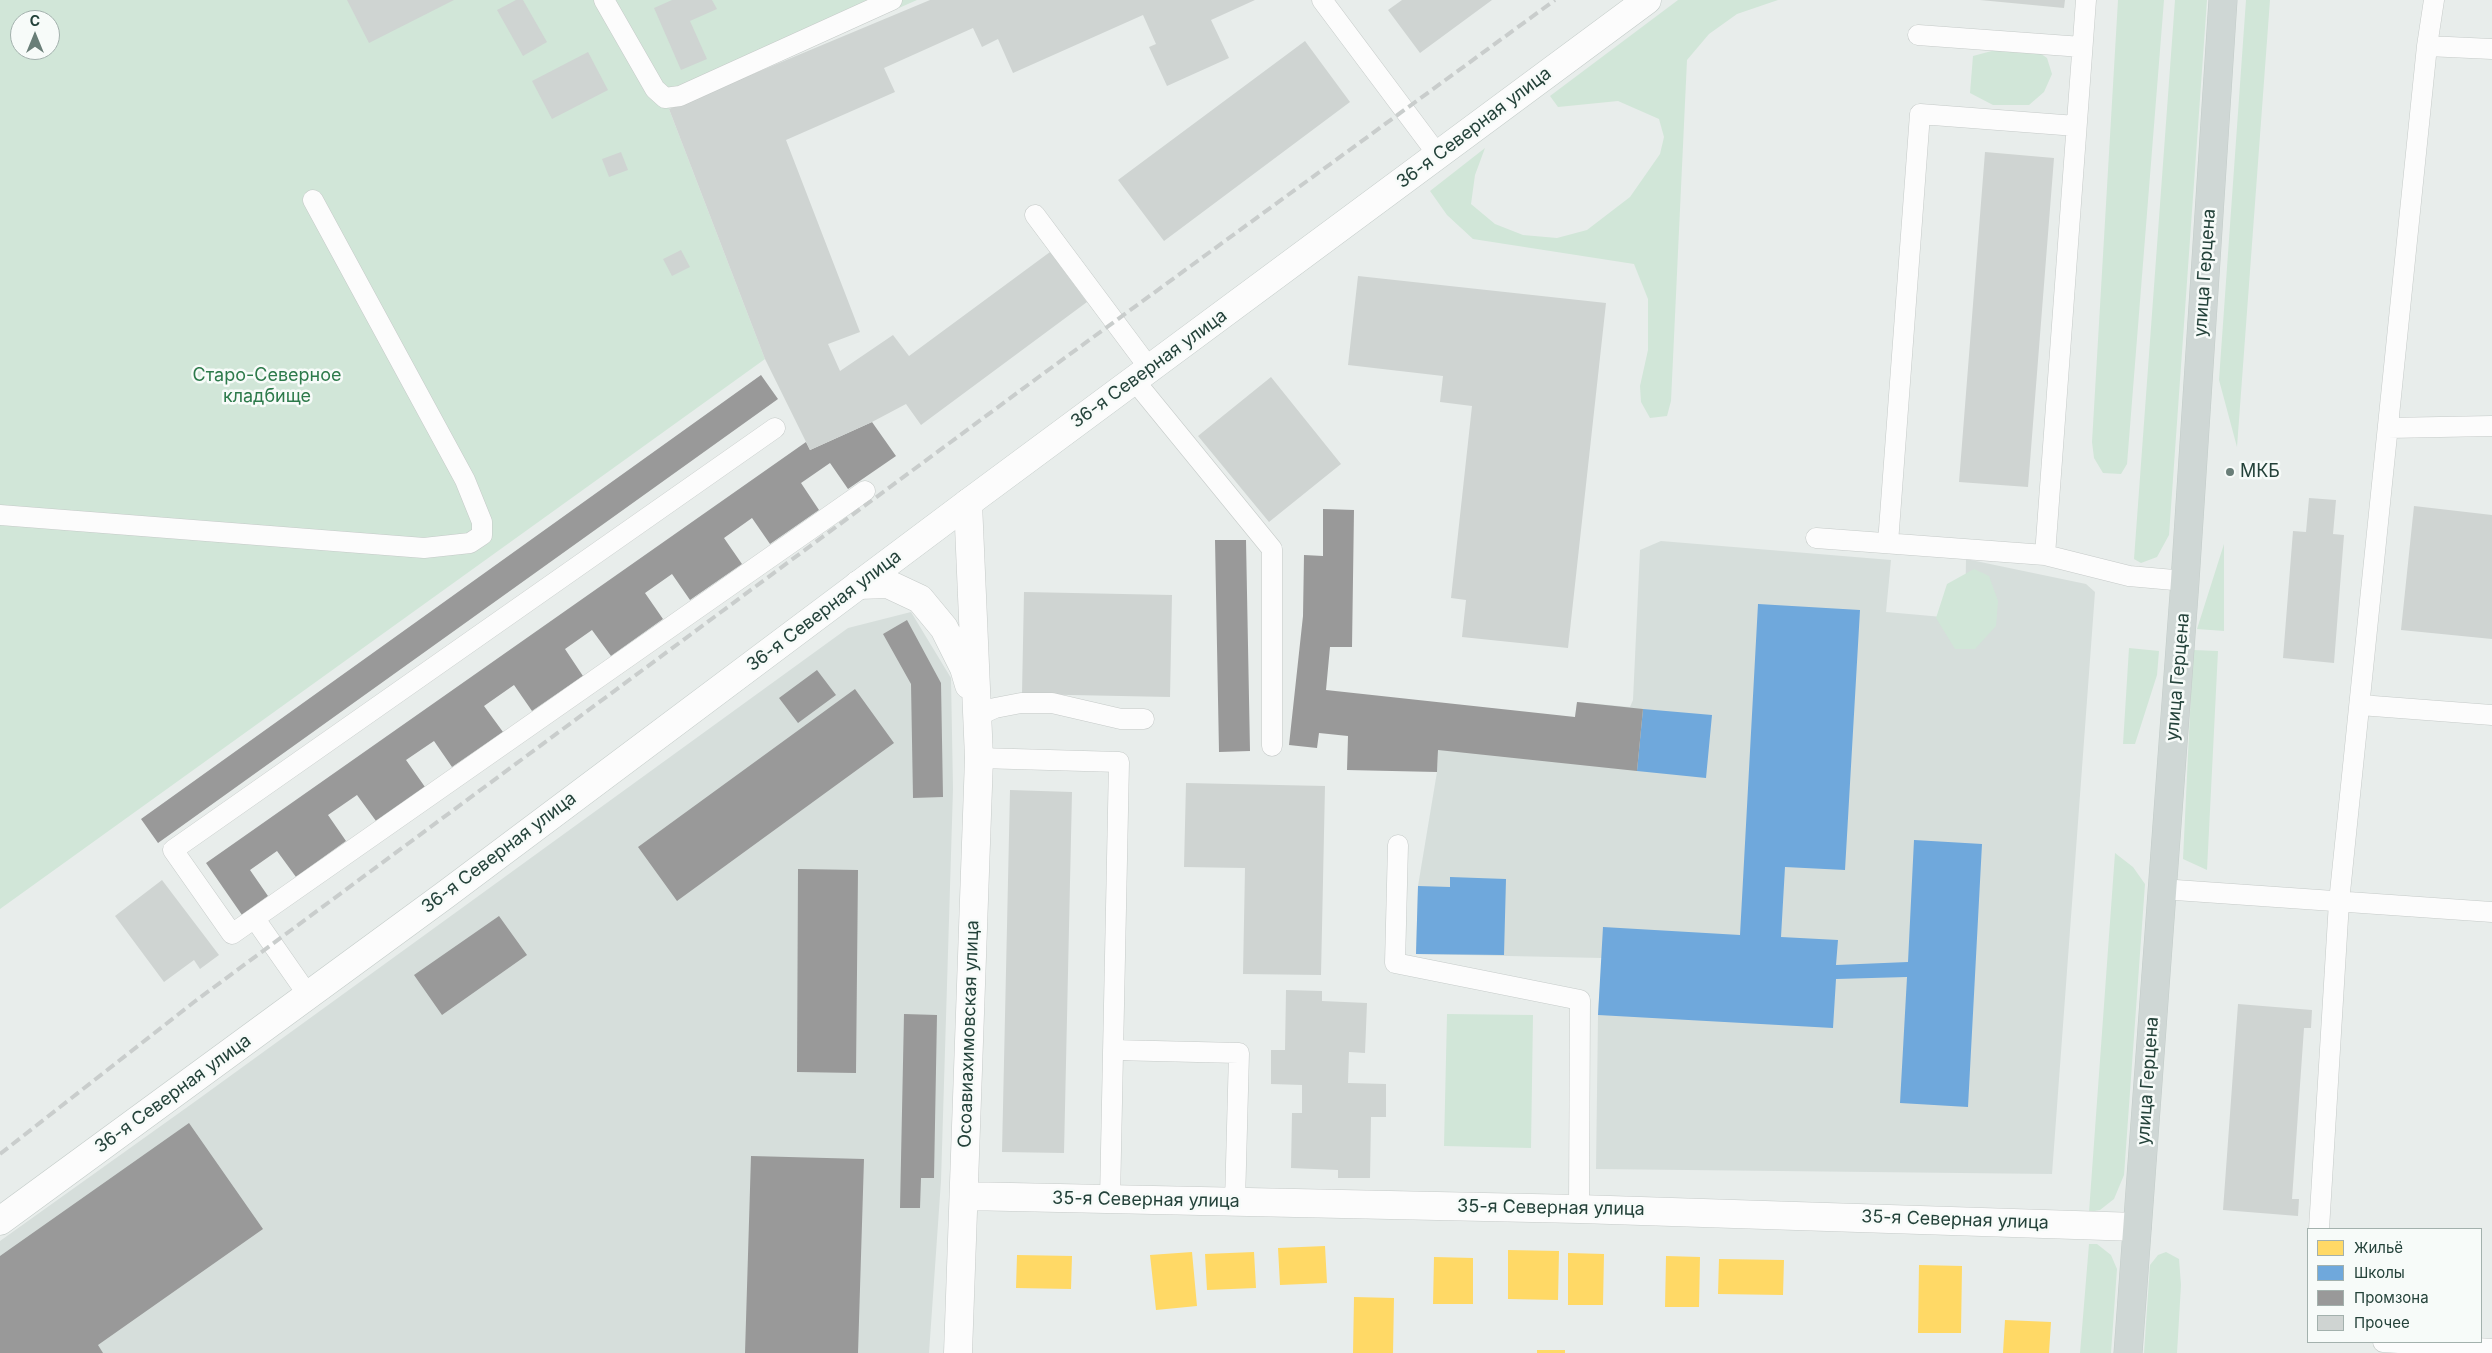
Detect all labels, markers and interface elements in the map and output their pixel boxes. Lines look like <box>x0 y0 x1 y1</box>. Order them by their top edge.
north arrow <box>10 10 60 60</box>
text: С <box>30 12 40 29</box>
street label: 36-я Северная улица <box>1392 63 1556 193</box>
street label: улица Герцена <box>2190 208 2220 338</box>
street label: 36-я Северная улица <box>1067 305 1231 433</box>
park label: Старо-Северное кладбище <box>193 365 341 408</box>
place label: МКБ <box>2240 461 2280 483</box>
marker: МКБ <box>2224 466 2236 478</box>
street label: 36-я Северная улица <box>742 546 906 676</box>
street label: улица Герцена <box>2162 612 2194 742</box>
street label: 36-я Северная улица <box>417 788 581 918</box>
street label: Осоавиахимовская улица <box>954 920 984 1148</box>
street label: улица Герцена <box>2133 1016 2163 1146</box>
street label: 36-я Северная улица <box>91 1030 255 1158</box>
street label: 35-я Северная улица <box>1052 1188 1240 1212</box>
street label: 35-я Северная улица <box>1457 1196 1645 1220</box>
street label: 35-я Северная улица <box>1861 1206 2049 1234</box>
legend <box>2307 1228 2482 1343</box>
text: Жильё <box>2354 1238 2403 1257</box>
text: Школы <box>2354 1263 2405 1282</box>
text: Промзона <box>2354 1288 2429 1307</box>
text: Прочее <box>2354 1313 2410 1332</box>

